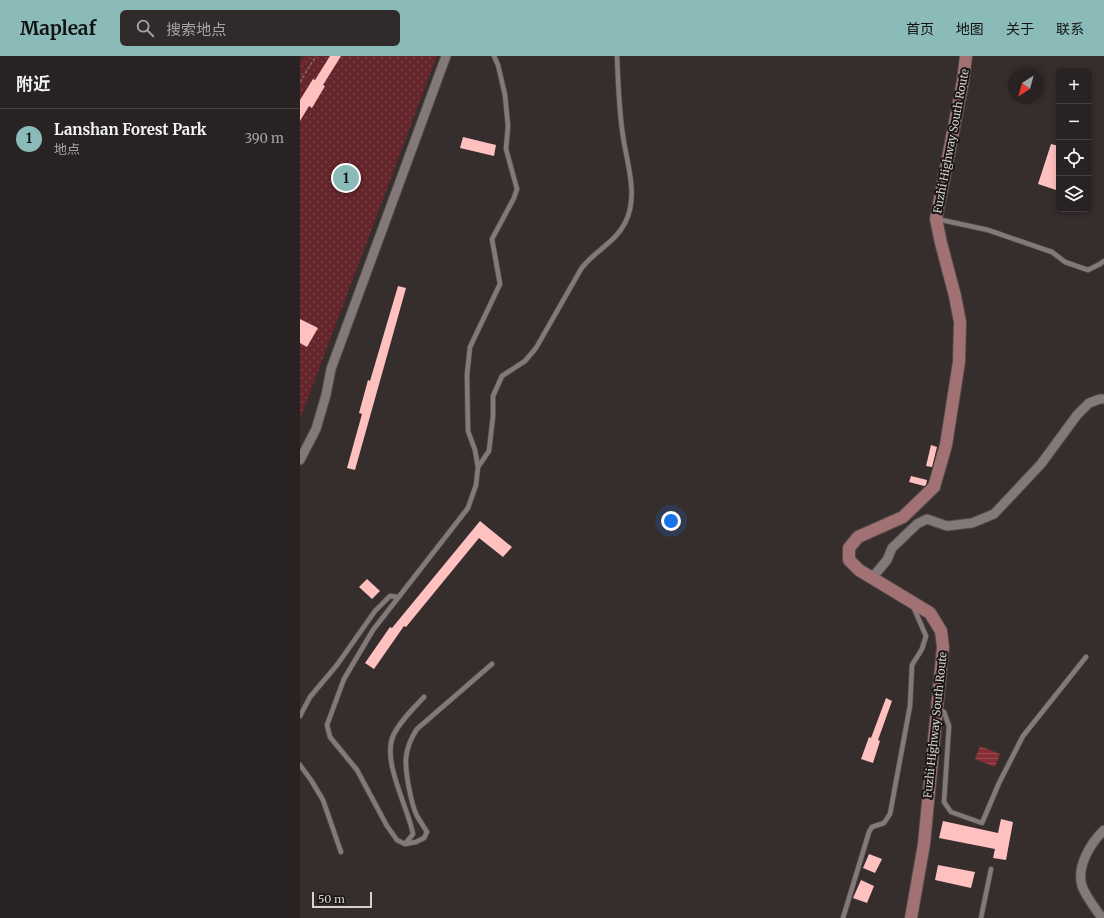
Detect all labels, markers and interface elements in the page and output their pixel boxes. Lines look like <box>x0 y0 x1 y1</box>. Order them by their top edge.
search box <box>120 10 400 46</box>
text: Mapleaf <box>20 16 96 40</box>
icon: search <box>134 17 156 39</box>
text: 搜索地点 <box>166 20 226 39</box>
text: 首页 <box>906 20 934 38</box>
text: 地图 <box>956 20 984 38</box>
text: 关于 <box>1006 20 1034 38</box>
text: 联系 <box>1056 20 1084 38</box>
street label: Fuzhi Highway South Route <box>930 67 972 215</box>
north arrow <box>1008 68 1044 104</box>
map controls <box>1056 68 1092 212</box>
button: + <box>1056 68 1092 104</box>
text: 附近 <box>16 73 50 95</box>
button: − <box>1056 104 1092 140</box>
text: Lanshan Forest Park <box>54 120 207 139</box>
text: 1 <box>26 130 32 147</box>
text: 390 m <box>245 130 284 147</box>
button: locate <box>1056 140 1092 176</box>
text: 地点 <box>54 141 80 158</box>
pin: 1 <box>333 163 359 193</box>
button: layers <box>1056 176 1092 212</box>
your location <box>661 511 681 531</box>
street label: Fuzhi Highway South Route <box>920 651 950 799</box>
scale bar <box>312 890 372 909</box>
text: 50 m <box>318 892 345 906</box>

